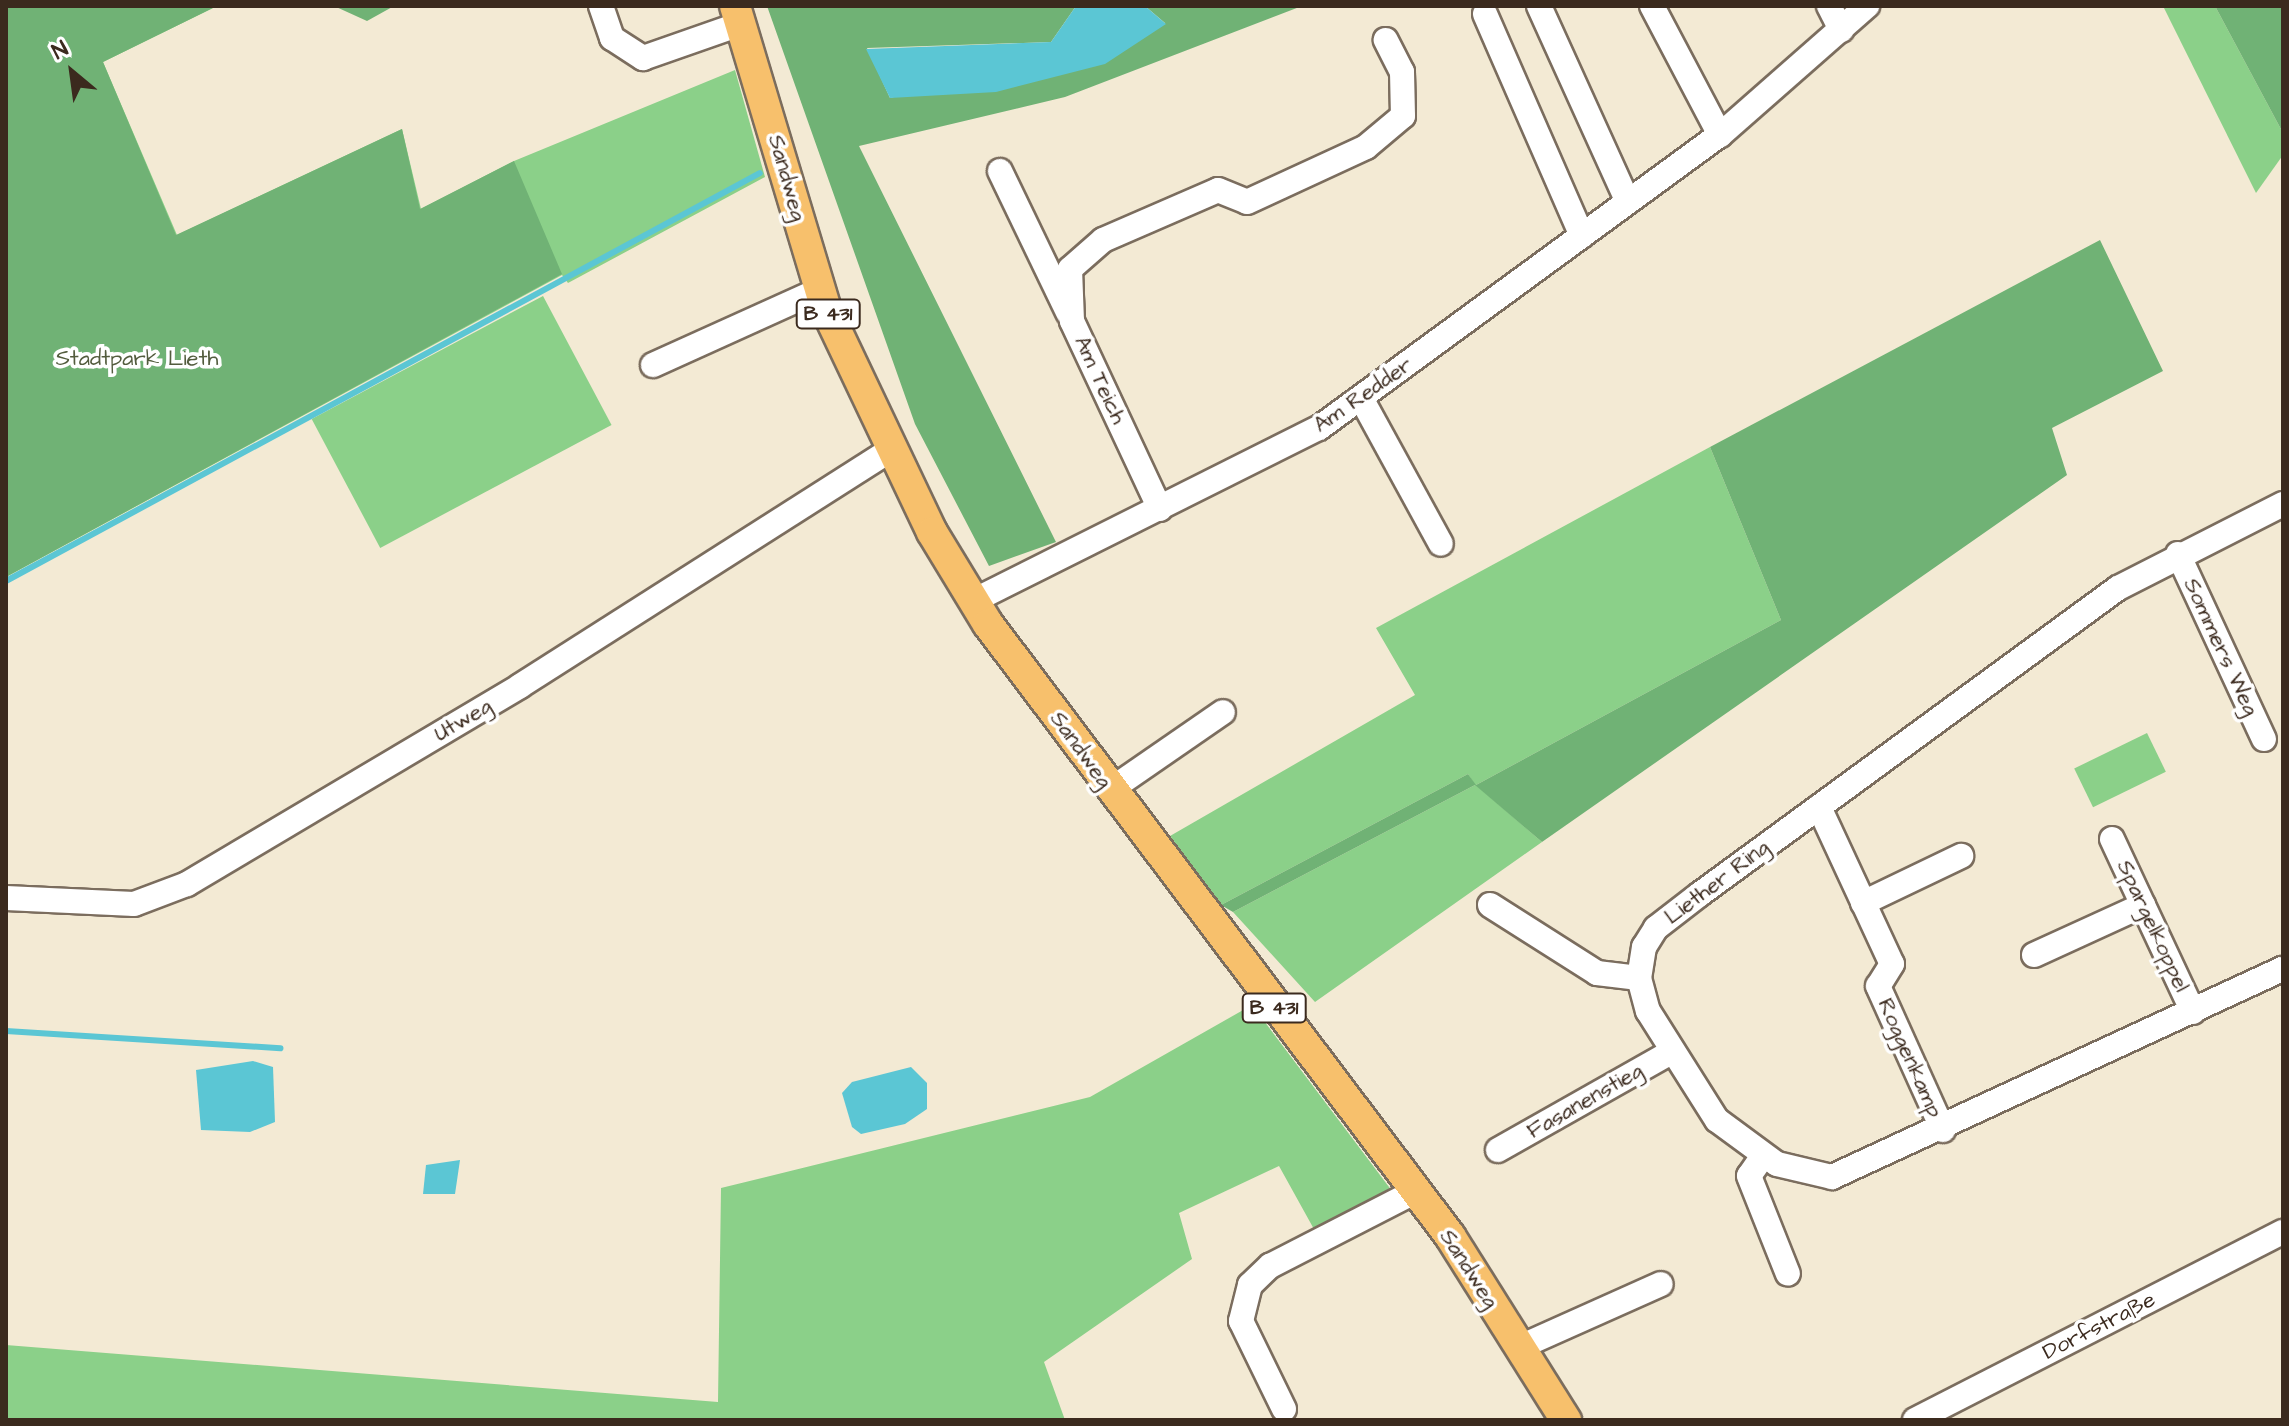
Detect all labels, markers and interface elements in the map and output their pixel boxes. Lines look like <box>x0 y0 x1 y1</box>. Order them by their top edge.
north arrow <box>32 32 112 112</box>
text: N <box>47 34 74 67</box>
street label: Sandweg <box>762 132 812 224</box>
road number: B 431 <box>794 298 862 330</box>
street label: Am Teich <box>1068 332 1132 428</box>
park label: Stadtpark Lieth <box>56 346 218 372</box>
street label: Am Redder <box>1309 351 1417 439</box>
street label: Sommers Weg <box>2178 574 2264 720</box>
street label: Utweg <box>430 693 496 747</box>
street label: Sandweg <box>1044 706 1118 794</box>
street label: Liether Ring <box>1659 834 1775 930</box>
street label: Spargelkoppel <box>2111 856 2195 996</box>
road number: B 431 <box>1240 992 1308 1024</box>
street label: Roggenkamp <box>1872 994 1948 1122</box>
street label: Fasanenstieg <box>1523 1057 1647 1145</box>
street label: Sandweg <box>1434 1225 1504 1313</box>
street label: Dorfstraße <box>2038 1286 2160 1366</box>

